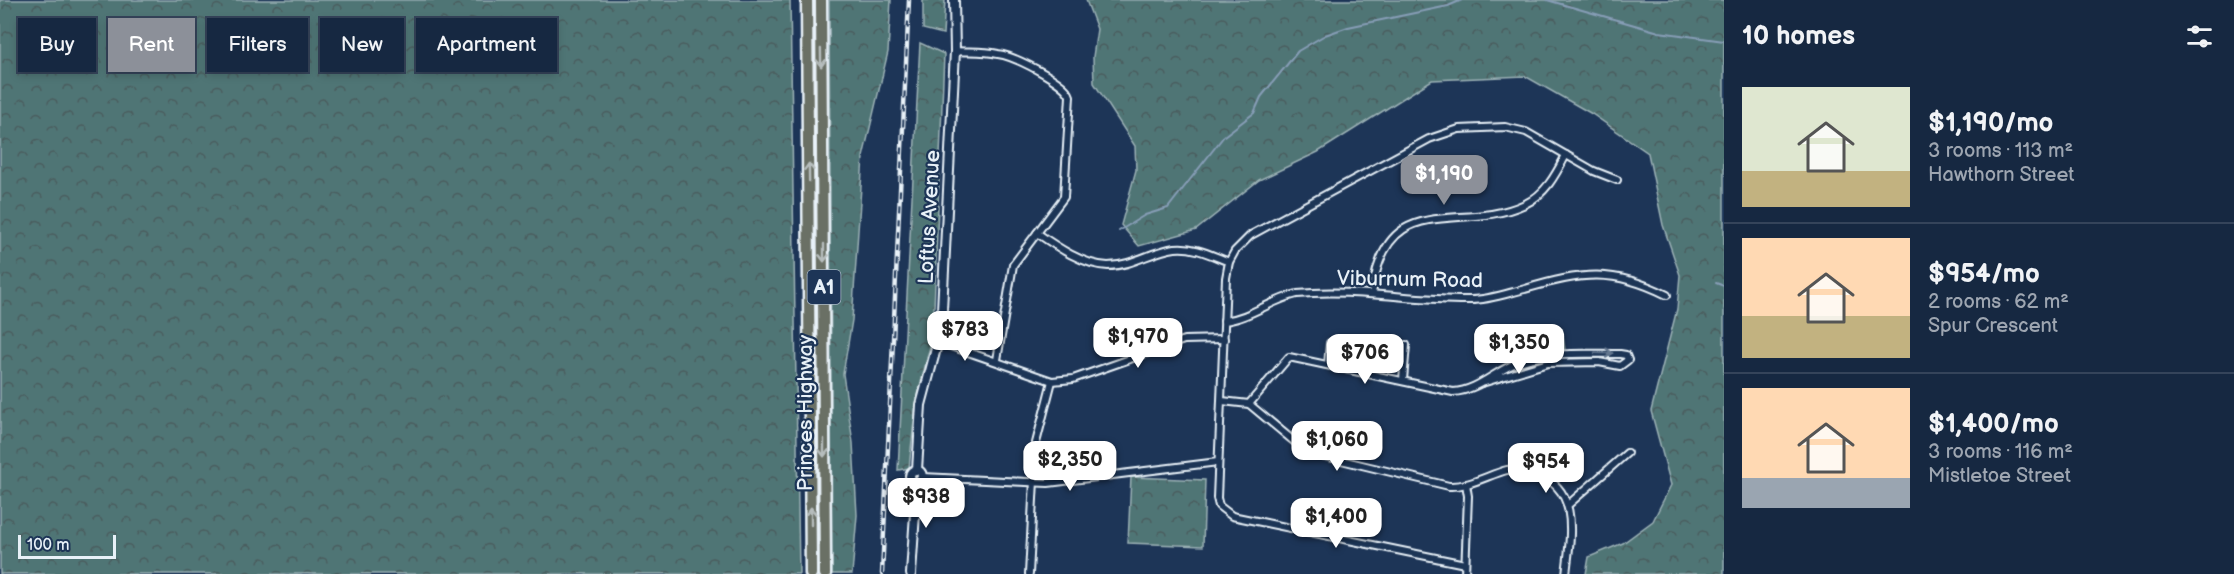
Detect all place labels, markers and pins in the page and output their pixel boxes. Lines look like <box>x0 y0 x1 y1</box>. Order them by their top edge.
pin: $1,190 <box>1395 155 1493 206</box>
pin: $783 <box>929 311 1001 362</box>
pin: $1,970 <box>1089 318 1187 369</box>
pin: $1,350 <box>1470 324 1568 375</box>
pin: $706 <box>1329 334 1401 385</box>
pin: $1,060 <box>1288 421 1386 472</box>
pin: $2,350 <box>1021 441 1119 492</box>
pin: $954 <box>1510 443 1582 494</box>
pin: $938 <box>890 478 962 529</box>
pin: $1,400 <box>1287 498 1385 549</box>

